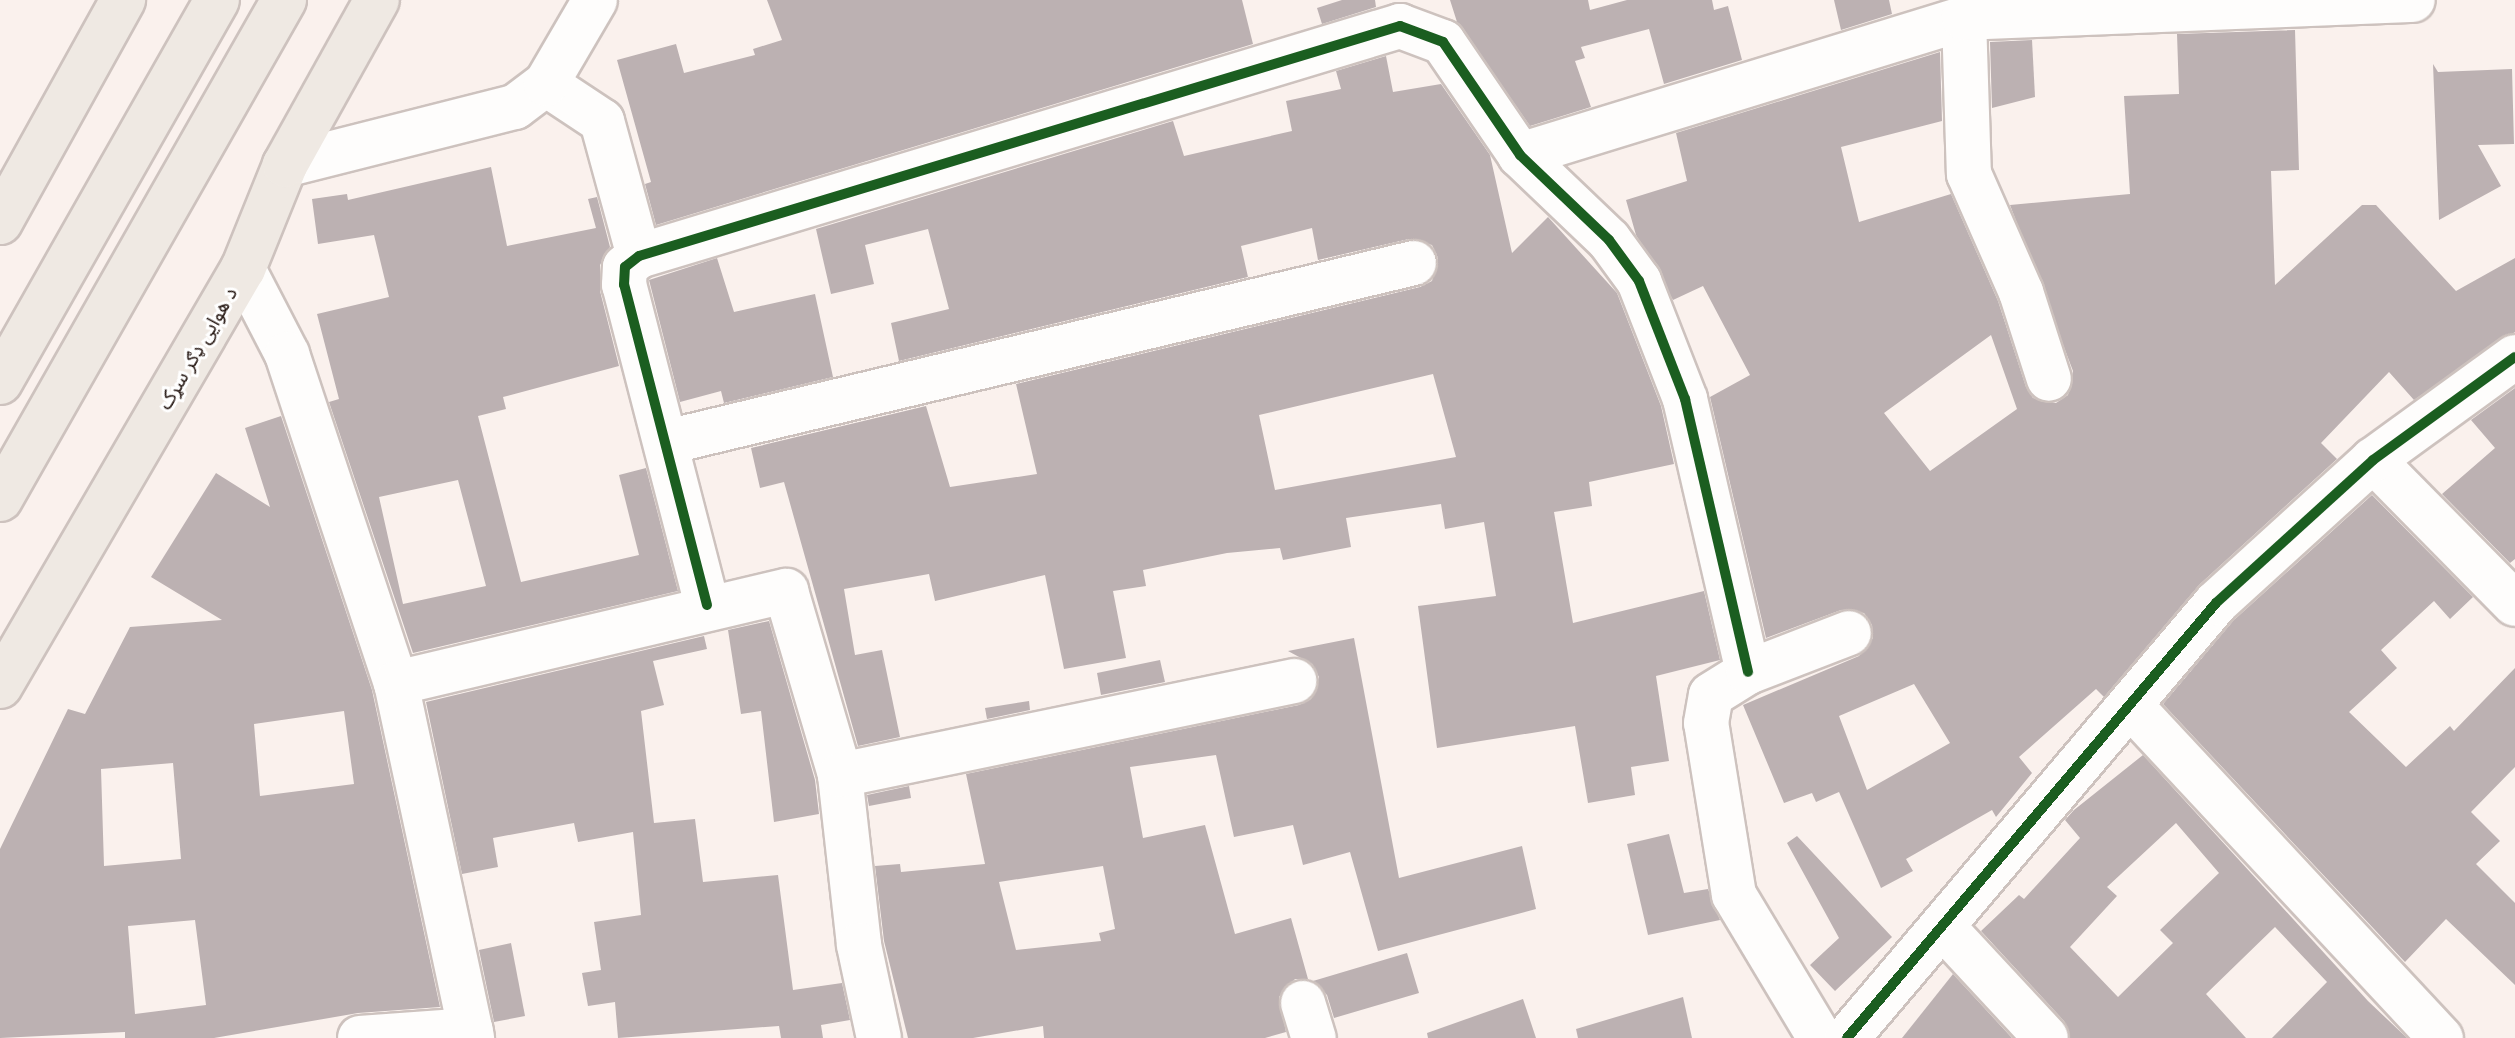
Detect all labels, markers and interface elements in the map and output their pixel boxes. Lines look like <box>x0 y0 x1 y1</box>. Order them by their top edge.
street label: د هوایی ډګر سړک <box>152 282 242 414</box>

